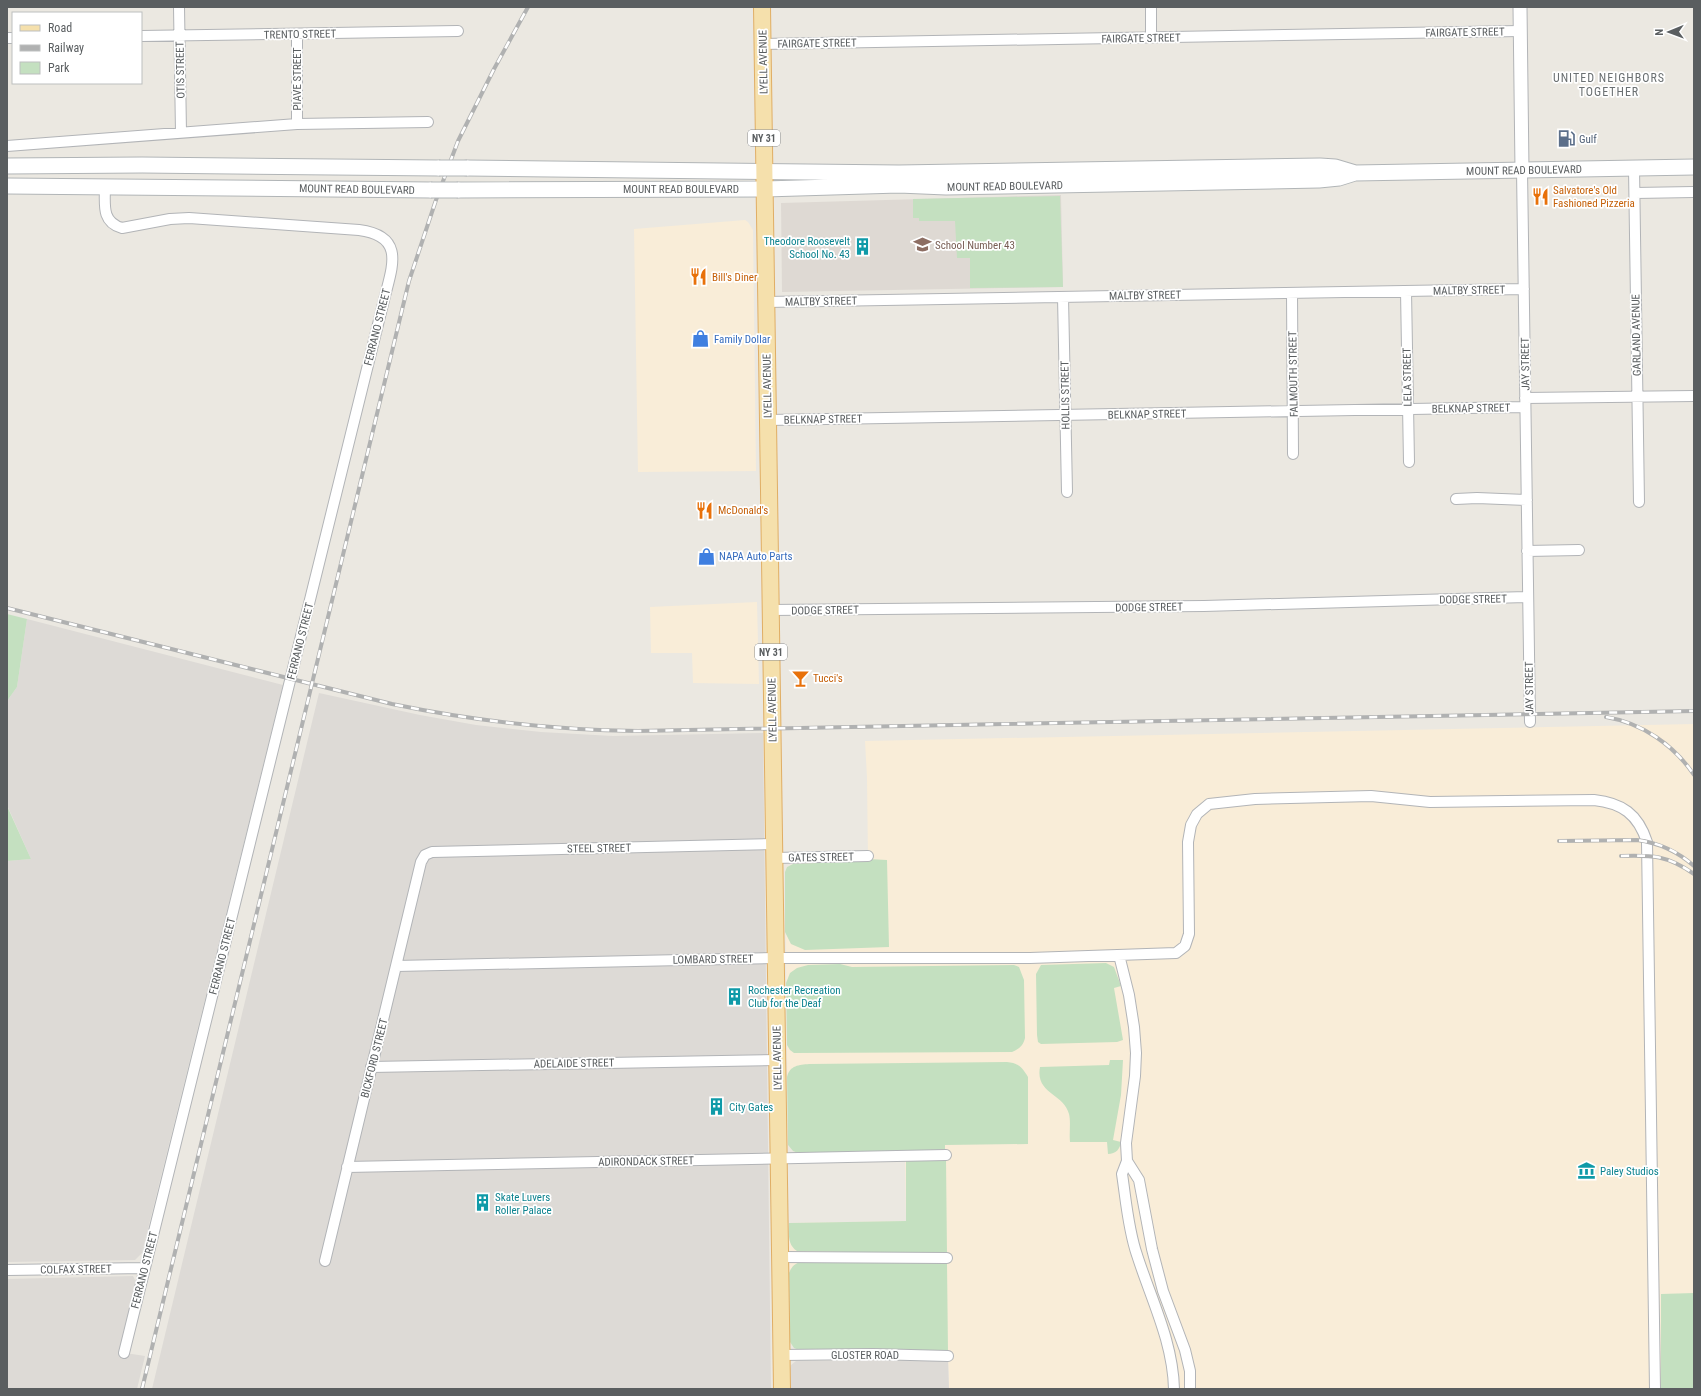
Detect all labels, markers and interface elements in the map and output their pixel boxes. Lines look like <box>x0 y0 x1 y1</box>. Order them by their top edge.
legend <box>12 12 142 84</box>
north arrow <box>1649 12 1689 52</box>
text: Road <box>48 21 72 35</box>
street label: FAIRGATE STREET <box>1425 25 1505 40</box>
street label: TRENTO STREET <box>264 27 337 42</box>
text: N <box>1653 28 1666 36</box>
street label: LYELL AVENUE <box>756 29 771 94</box>
street label: FAIRGATE STREET <box>1101 31 1181 46</box>
street label: FAIRGATE STREET <box>777 36 857 51</box>
text: Railway <box>48 41 84 55</box>
street label: OTIS STREET <box>173 41 187 99</box>
street label: PIAVE STREET <box>291 47 304 111</box>
text: Park <box>48 61 70 75</box>
district label: UNITED NEIGHBORS TOGETHER <box>1553 71 1665 99</box>
fuel station icon: Gulf <box>1556 129 1576 149</box>
road number: NY 31 <box>748 130 780 146</box>
place label: Gulf <box>1579 133 1597 146</box>
street label: MOUNT READ BOULEVARD <box>1466 163 1582 178</box>
street label: MOUNT READ BOULEVARD <box>947 179 1063 194</box>
street label: MOUNT READ BOULEVARD <box>299 182 415 197</box>
street label: MOUNT READ BOULEVARD <box>623 183 739 196</box>
place label: Salvatore's Old Fashioned Pizzeria <box>1553 184 1635 210</box>
restaurant icon: Salvatore's Old Fashioned Pizzeria <box>1530 186 1550 206</box>
place label: Theodore Roosevelt School No. 43 <box>764 235 850 261</box>
school or university icon: School Number 43 <box>912 235 932 255</box>
building icon: Theodore Roosevelt School No. 43 <box>853 237 873 257</box>
place label: School Number 43 <box>935 239 1015 252</box>
restaurant icon: Bill's Diner <box>689 267 709 287</box>
place label: Bill's Diner <box>712 271 758 284</box>
street label: MALTBY STREET <box>1433 283 1506 298</box>
street label: FERRANO STREET <box>362 287 393 367</box>
street label: MALTBY STREET <box>1109 288 1182 303</box>
street label: GARLAND AVENUE <box>1629 293 1644 376</box>
street label: MALTBY STREET <box>785 294 858 309</box>
shop icon: Family Dollar <box>691 329 711 349</box>
street label: FALMOUTH STREET <box>1286 331 1301 417</box>
place label: Family Dollar <box>714 333 771 346</box>
street label: JAY STREET <box>1519 337 1532 391</box>
street label: LELA STREET <box>1400 347 1415 407</box>
street label: LYELL AVENUE <box>760 353 775 418</box>
street label: HOLLIS STREET <box>1058 360 1073 430</box>
street label: BELKNAP STREET <box>1432 401 1511 416</box>
street label: BELKNAP STREET <box>1108 407 1187 422</box>
street label: BELKNAP STREET <box>784 412 863 427</box>
restaurant icon: McDonald's <box>695 500 715 520</box>
place label: McDonald's <box>718 504 768 517</box>
shop icon: NAPA Auto Parts <box>696 546 716 566</box>
place label: NAPA Auto Parts <box>719 550 792 563</box>
street label: DODGE STREET <box>1439 592 1507 607</box>
street label: DODGE STREET <box>1115 600 1183 615</box>
street label: FERRANO STREET <box>285 601 316 681</box>
street label: DODGE STREET <box>791 603 859 618</box>
road number: NY 31 <box>755 644 787 660</box>
street label: JAY STREET <box>1523 661 1536 715</box>
bar icon: Tucci's <box>790 668 810 688</box>
place label: Tucci's <box>813 672 843 685</box>
street label: LYELL AVENUE <box>765 677 780 742</box>
street label: STEEL STREET <box>567 841 631 856</box>
street label: GATES STREET <box>788 850 854 865</box>
street label: FERRANO STREET <box>207 916 238 996</box>
street label: LOMBARD STREET <box>672 952 754 967</box>
place label: Rochester Recreation Club for the Deaf <box>748 984 841 1010</box>
building icon: Rochester Recreation Club for the Deaf <box>725 986 745 1006</box>
street label: BICKFORD STREET <box>358 1017 391 1099</box>
street label: LYELL AVENUE <box>770 1025 785 1090</box>
street label: ADELAIDE STREET <box>533 1056 615 1071</box>
building icon: City Gates <box>706 1097 726 1117</box>
place label: City Gates <box>729 1101 773 1114</box>
street label: ADIRONDACK STREET <box>598 1154 694 1169</box>
museum icon: Paley Studios <box>1577 1161 1597 1181</box>
place label: Paley Studios <box>1600 1165 1659 1178</box>
place label: Skate Luvers Roller Palace <box>495 1191 552 1217</box>
building icon: Skate Luvers Roller Palace <box>472 1193 492 1213</box>
street label: FERRANO STREET <box>129 1230 160 1310</box>
street label: COLFAX STREET <box>40 1262 112 1277</box>
street label: GLOSTER ROAD <box>831 1349 899 1362</box>

